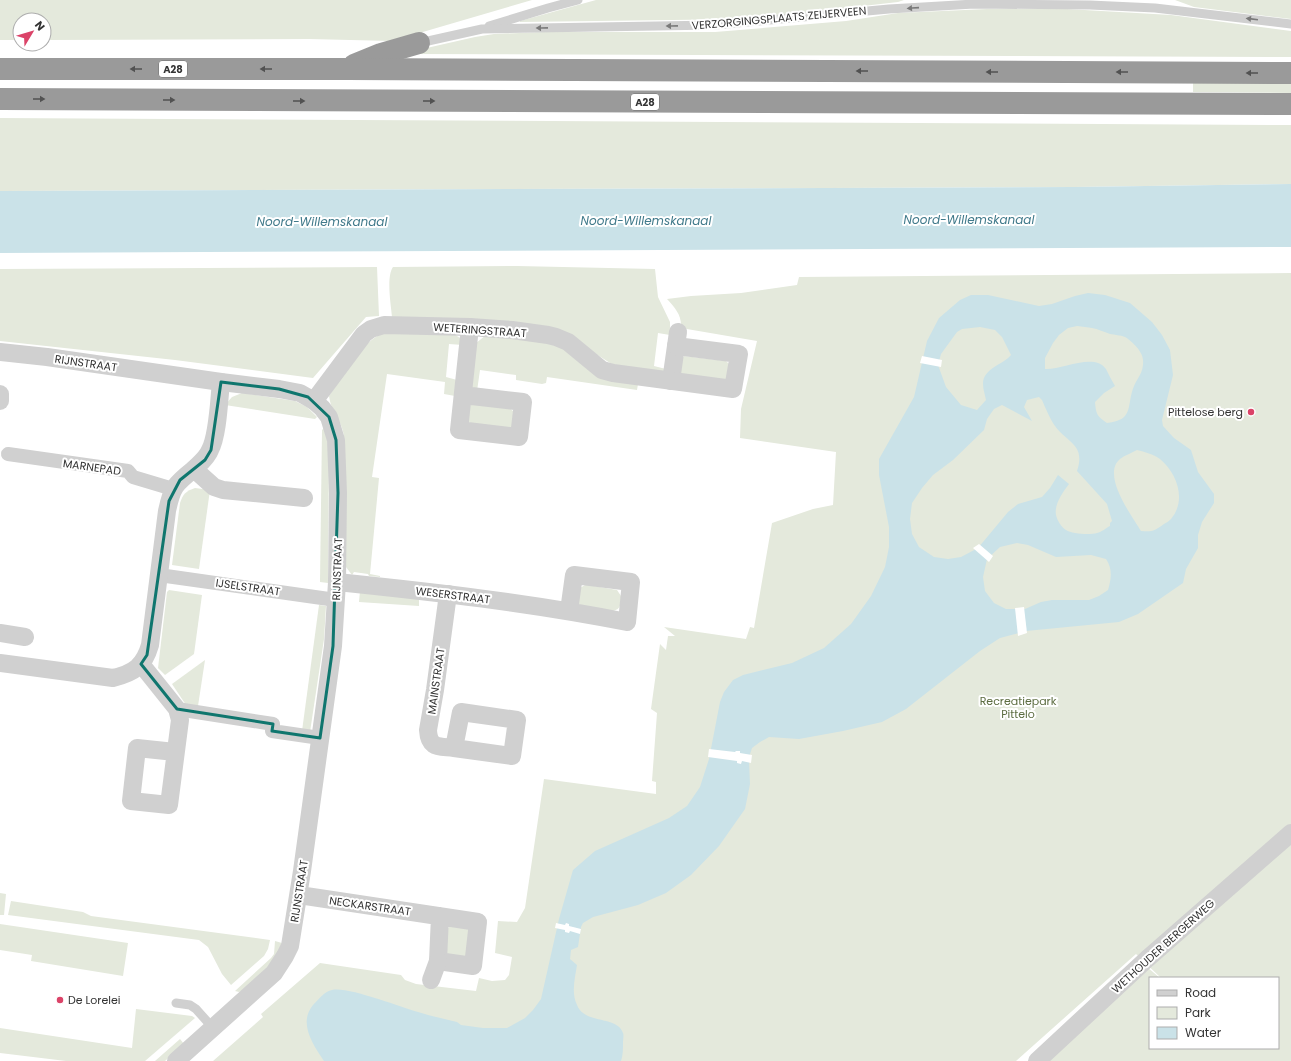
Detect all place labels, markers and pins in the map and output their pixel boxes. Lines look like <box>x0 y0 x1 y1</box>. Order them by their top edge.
place label: Pittelose berg <box>1168 404 1243 420</box>
marker: Pittelose berg <box>1246 407 1256 417</box>
place label: De Lorelei <box>68 992 121 1008</box>
marker: De Lorelei <box>55 995 65 1005</box>

